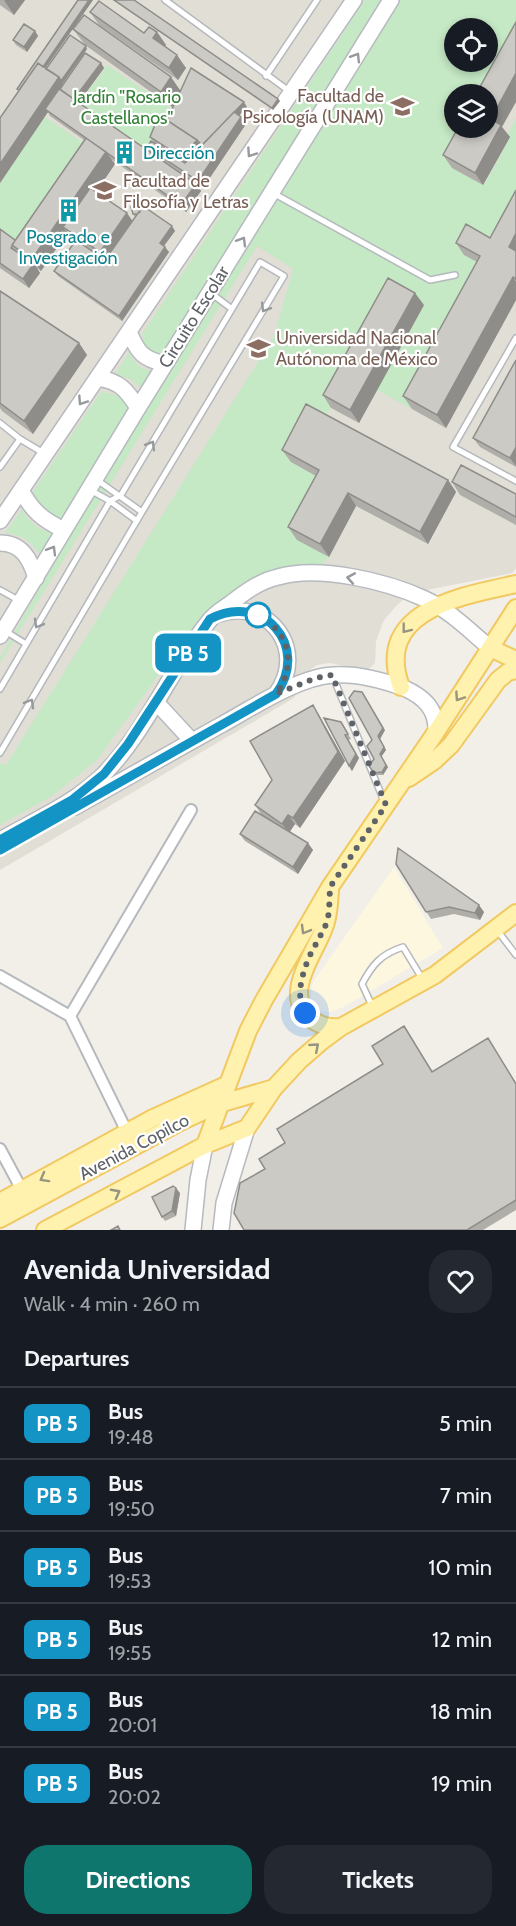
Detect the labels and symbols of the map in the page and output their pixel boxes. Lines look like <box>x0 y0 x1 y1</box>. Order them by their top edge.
one-way arrow <box>348 53 360 63</box>
place label: Facultad de Psicología (UNAM) <box>243 85 384 128</box>
park label: Jardín "Rosario Castellanos" <box>72 86 181 129</box>
school or university icon: Facultad de Psicología (UNAM) <box>389 93 415 119</box>
building icon: Dirección <box>112 140 138 166</box>
place label: Dirección <box>143 142 214 164</box>
one-way arrow <box>247 147 258 158</box>
place label: Facultad de Filosofía y Letras <box>123 170 249 213</box>
school or university icon: Facultad de Filosofía y Letras <box>92 178 118 204</box>
building icon: Posgrado e Investigación <box>55 198 81 224</box>
place label: Posgrado e Investigación <box>18 226 118 269</box>
one-way arrow <box>234 237 246 247</box>
street label: Circuito Escolar <box>154 262 234 372</box>
one-way arrow <box>260 302 272 312</box>
place label: Universidad Nacional Autónoma de México <box>276 327 438 370</box>
school or university icon: Universidad Nacional Autónoma de México <box>245 335 271 361</box>
one-way arrow <box>79 395 90 406</box>
one-way arrow <box>143 441 155 451</box>
one-way arrow <box>45 546 57 556</box>
one-way arrow <box>346 572 356 585</box>
unlabelled marker <box>245 602 271 628</box>
one-way arrow <box>34 618 46 628</box>
one-way arrow <box>403 623 414 634</box>
line badge: PB 5 <box>146 634 230 672</box>
one-way arrow <box>455 690 466 701</box>
one-way arrow <box>22 699 34 709</box>
one-way arrow <box>301 923 312 934</box>
your location <box>290 998 320 1028</box>
one-way arrow <box>308 1043 319 1054</box>
street label: Avenida Copilco <box>75 1109 193 1185</box>
one-way arrow <box>39 1171 50 1182</box>
one-way arrow <box>109 1189 120 1200</box>

